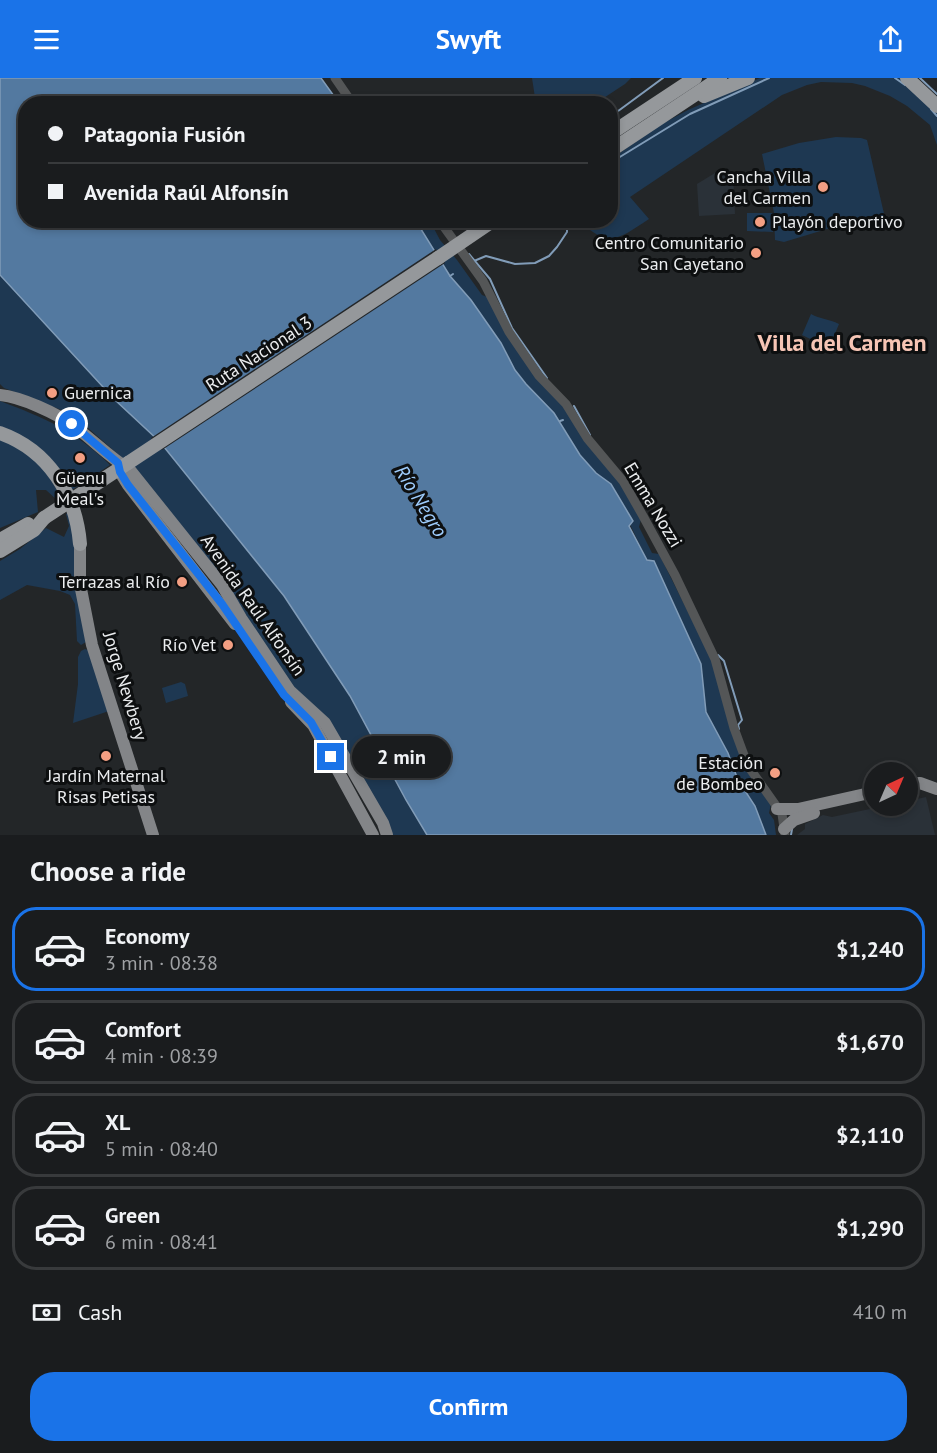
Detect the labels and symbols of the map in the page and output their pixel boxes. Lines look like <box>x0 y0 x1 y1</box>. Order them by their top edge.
place label: Cancha Villa del Carmen <box>717 165 811 209</box>
marker: Cancha Villa del Carmen <box>816 180 830 194</box>
place label: Playón deportivo <box>772 210 903 233</box>
marker: Playón deportivo <box>753 215 767 229</box>
place label: Centro Comunitario San Cayetano <box>595 231 744 275</box>
marker: Centro Comunitario San Cayetano <box>749 246 763 260</box>
street label: Ruta Nacional 3 <box>201 311 316 397</box>
district label: Villa del Carmen <box>756 327 927 358</box>
place label: Guernica <box>64 381 132 404</box>
marker: Guernica <box>45 386 59 400</box>
route start <box>58 410 85 437</box>
marker: Güenu Meal's <box>73 451 87 465</box>
street label: Emma Nozzi <box>619 458 688 551</box>
water label: Río Negro <box>389 460 453 542</box>
place label: Güenu Meal's <box>55 466 105 510</box>
street label: Avenida Raúl Alfonsín <box>196 530 311 680</box>
place label: Terrazas al Río <box>59 570 170 593</box>
marker: Terrazas al Río <box>175 575 189 589</box>
street label: Jorge Newbery <box>98 628 153 743</box>
place label: Río Vet <box>162 633 216 656</box>
marker: Río Vet <box>221 638 235 652</box>
callout: 2 min <box>352 736 451 778</box>
route end <box>317 743 344 770</box>
marker: Jardín Maternal Risas Petisas <box>99 749 113 763</box>
place label: Estación de Bombeo <box>676 751 763 795</box>
north arrow <box>864 762 918 816</box>
place label: Jardín Maternal Risas Petisas <box>46 764 166 808</box>
marker: Estación de Bombeo <box>768 766 782 780</box>

